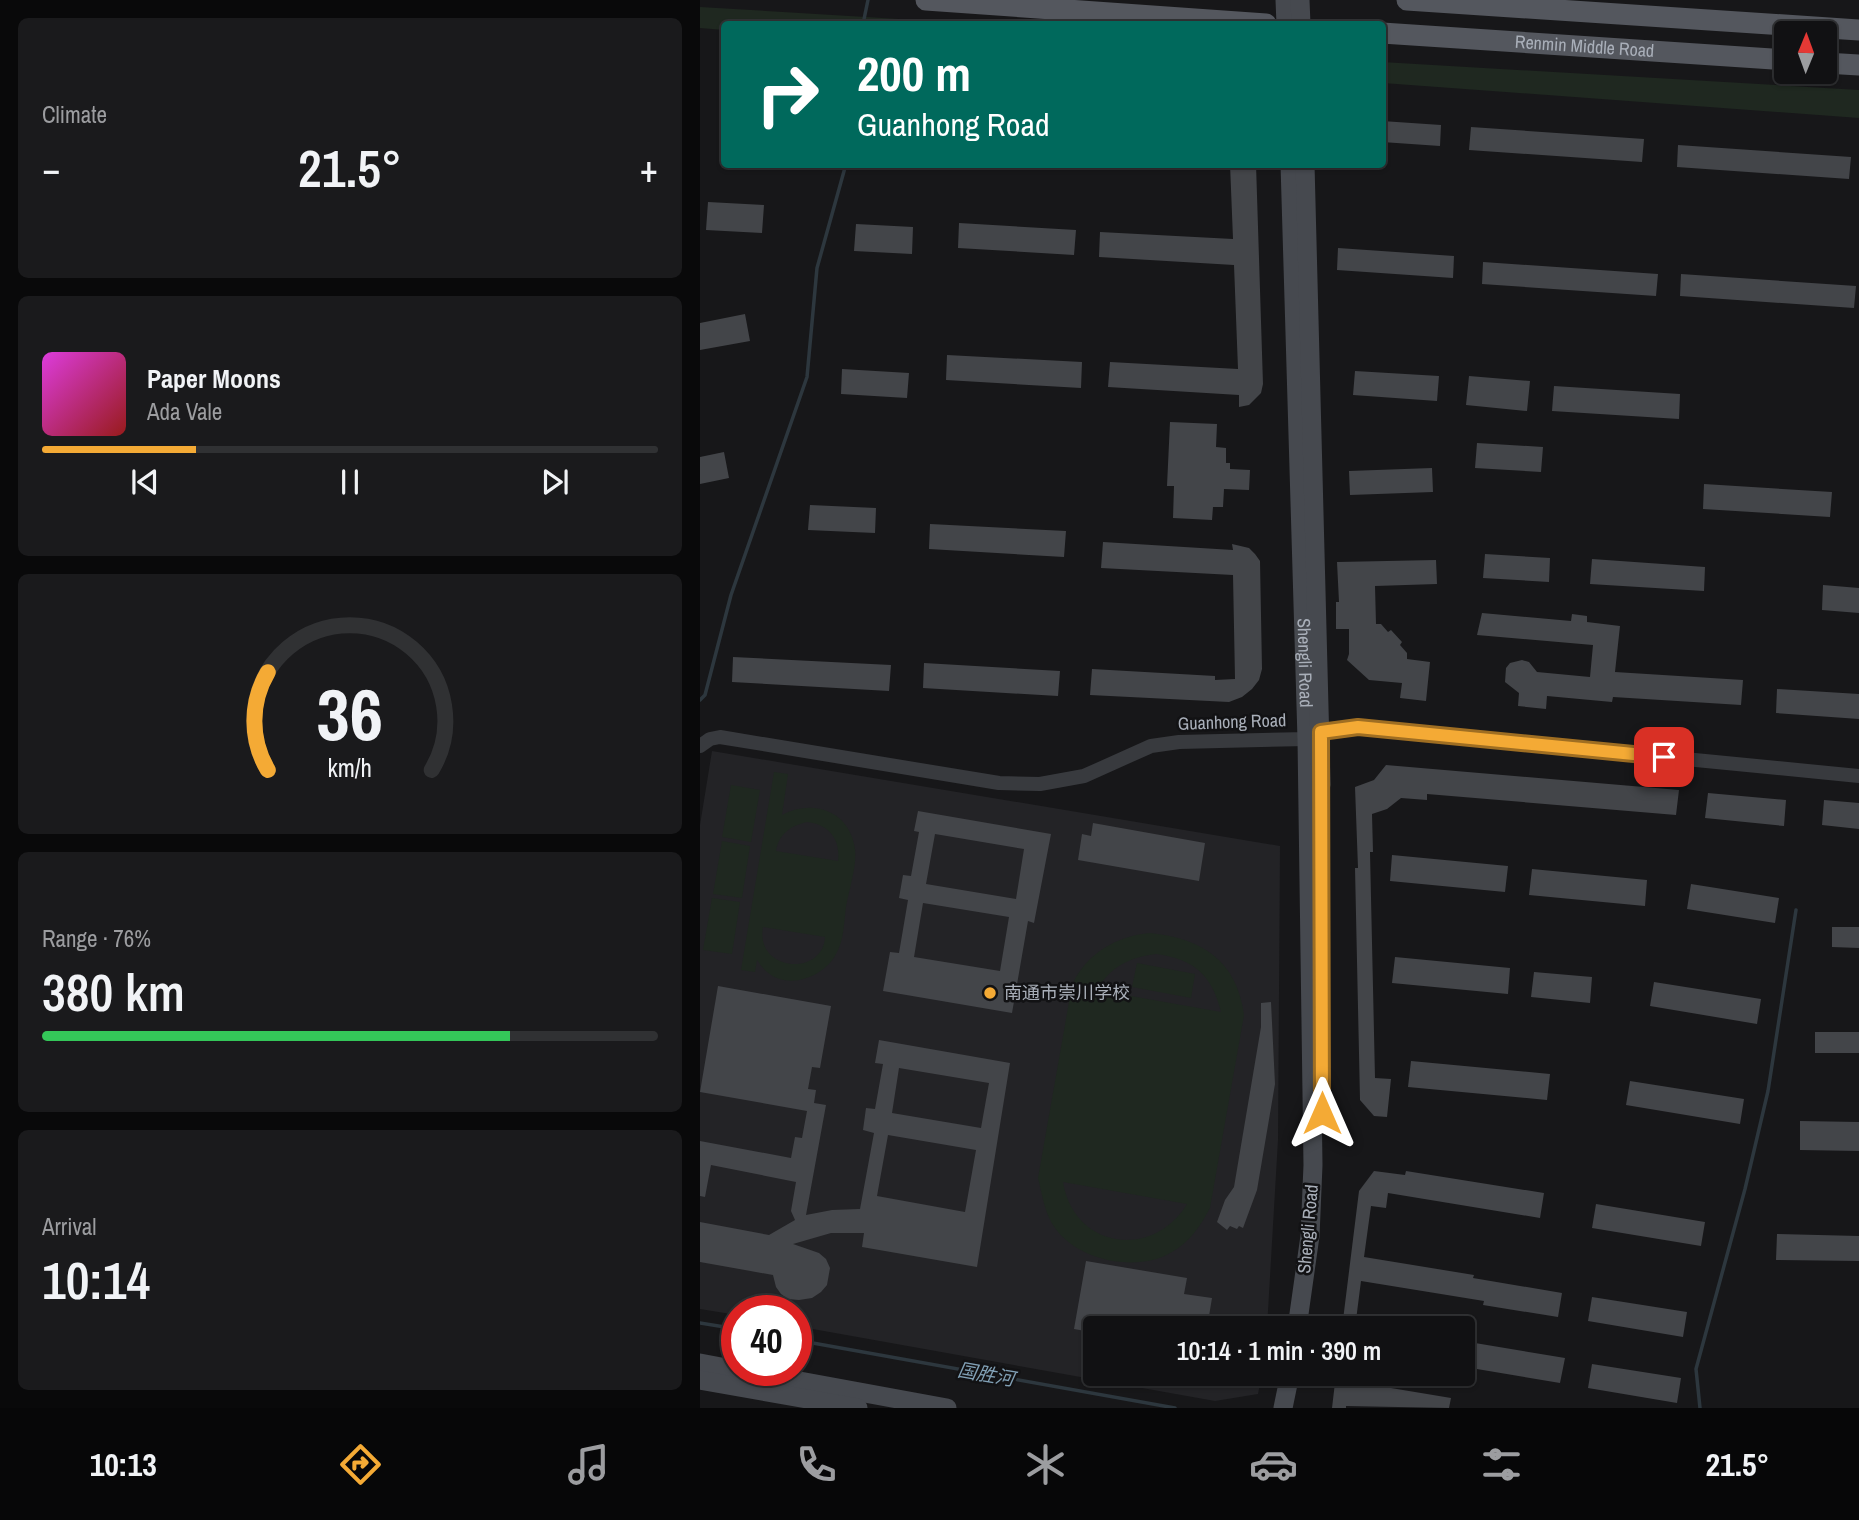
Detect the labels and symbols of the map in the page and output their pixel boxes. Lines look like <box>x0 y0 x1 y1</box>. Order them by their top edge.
north arrow <box>1774 21 1838 84</box>
street label: Renmin Middle Road <box>1514 29 1655 63</box>
street label: Shengli Road <box>1291 618 1319 708</box>
street label: Guanhong Road <box>1177 707 1287 736</box>
pin <box>1634 727 1694 787</box>
place label: 南通市崇川学校 <box>1004 980 1130 1005</box>
marker: 南通市崇川学校 <box>982 985 998 1001</box>
position arrow <box>1285 1076 1359 1150</box>
street label: Shengli Road <box>1291 1183 1324 1275</box>
speed limit sign: 40 <box>721 1295 812 1386</box>
water label: 国胜河 <box>956 1356 1020 1392</box>

